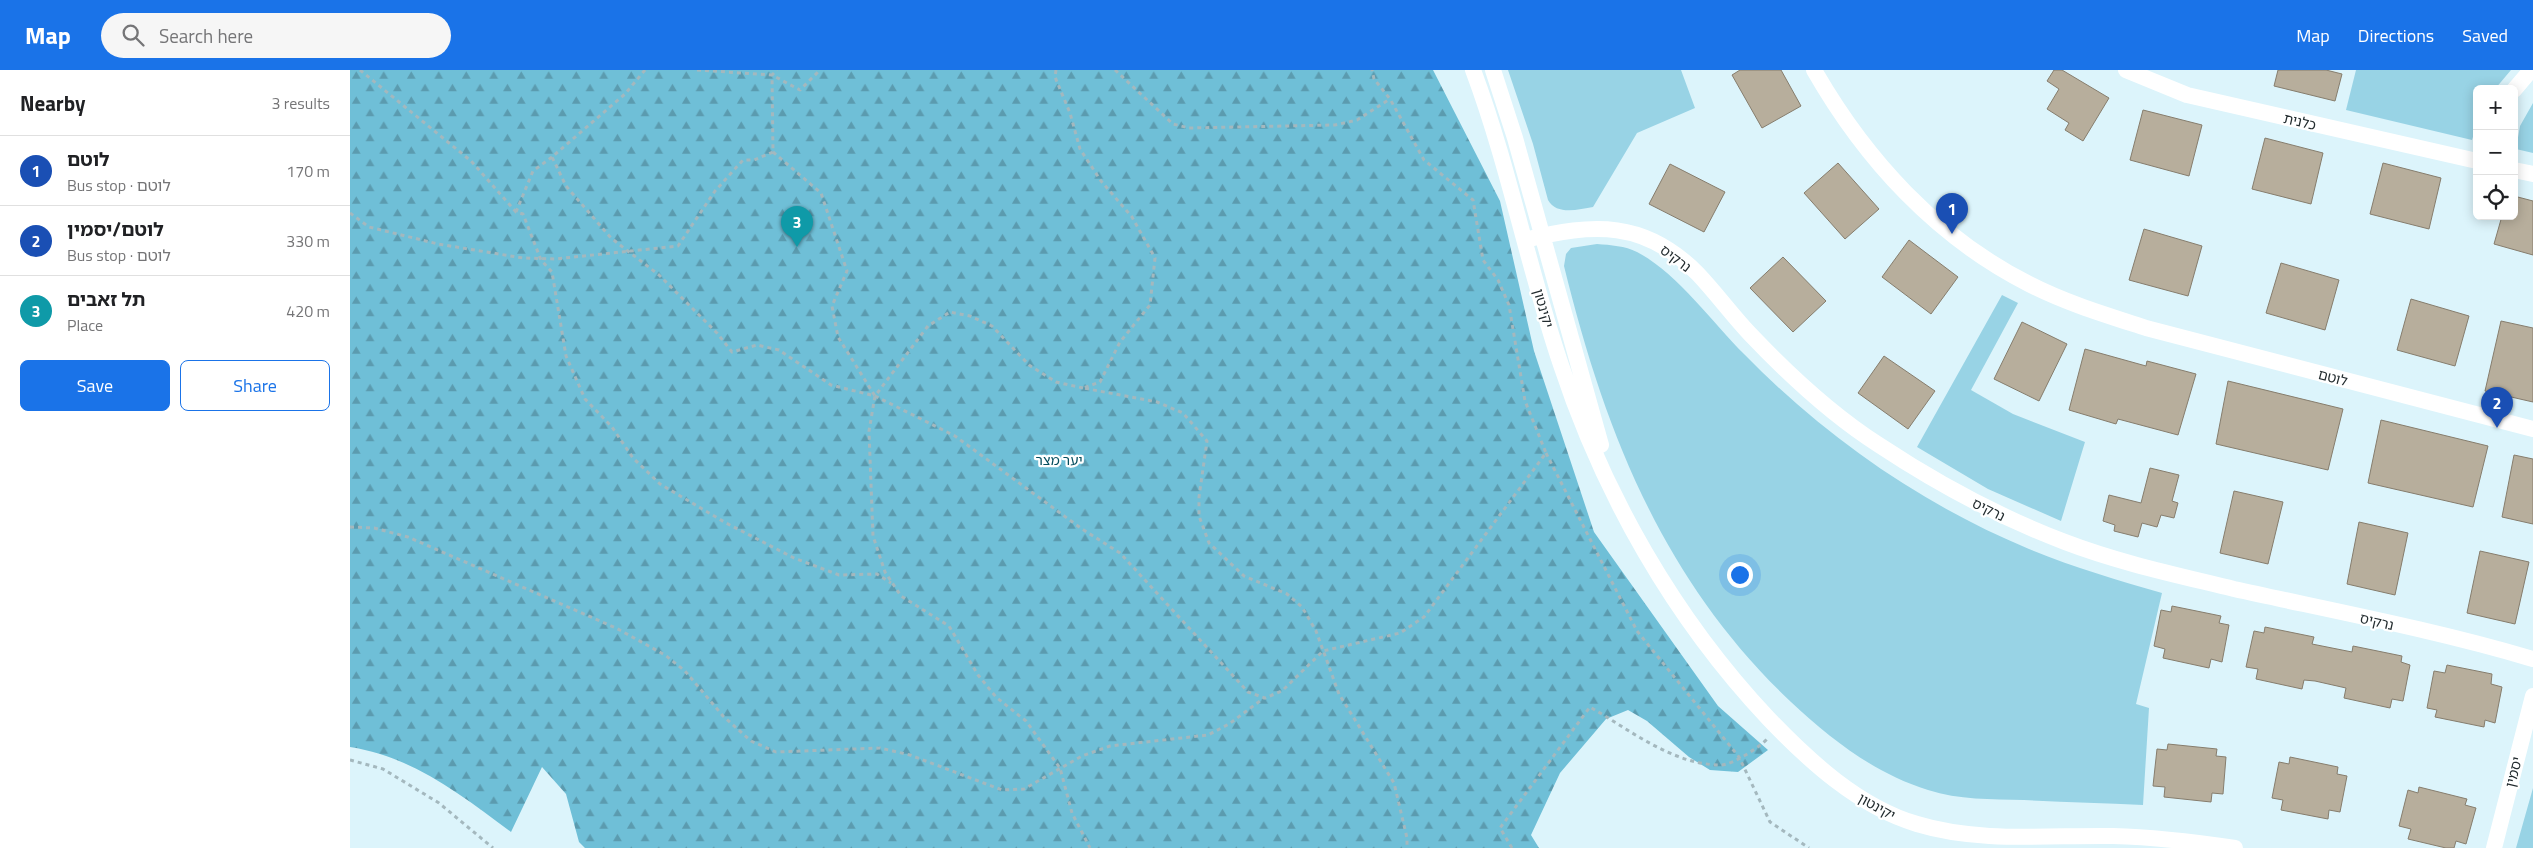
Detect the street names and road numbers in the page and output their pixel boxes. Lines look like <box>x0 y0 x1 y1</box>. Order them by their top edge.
street label: כלנית <box>2282 107 2318 135</box>
street label: נרקיס <box>1656 239 1696 277</box>
street label: יקינטון <box>1528 286 1560 330</box>
street label: לוטם <box>2316 363 2350 391</box>
street label: נרקיס <box>1969 492 2009 526</box>
street label: נרקיס <box>2358 607 2396 635</box>
street label: יסמין <box>2499 754 2527 790</box>
street label: יקינטון <box>1854 787 1900 825</box>

